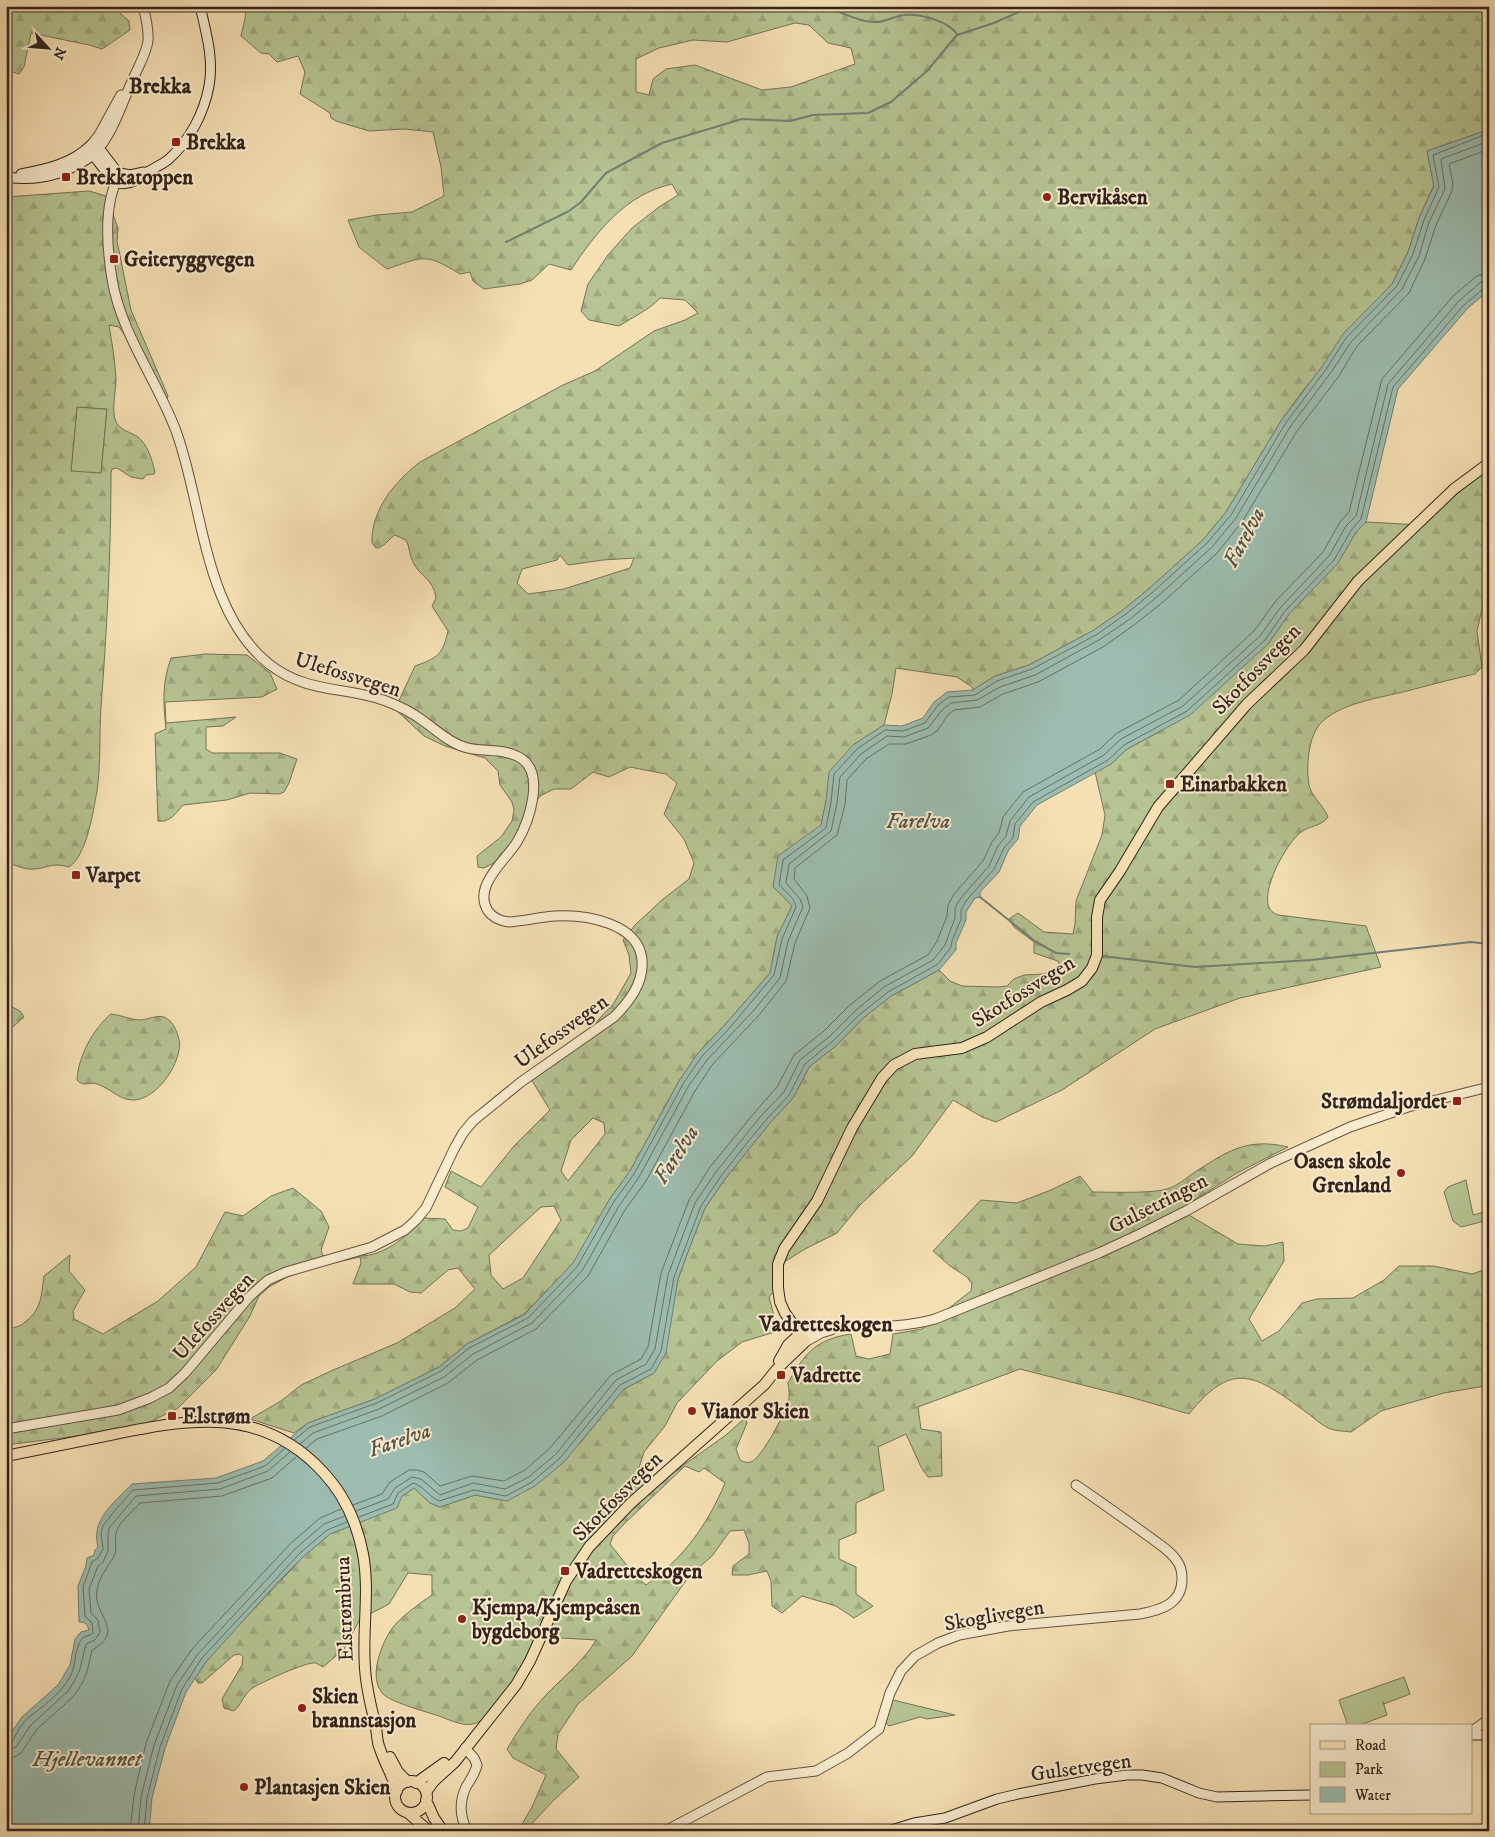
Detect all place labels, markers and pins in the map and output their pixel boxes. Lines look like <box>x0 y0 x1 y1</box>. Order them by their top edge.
place label: Brekka <box>186 130 247 156</box>
marker: Brekka <box>170 136 182 148</box>
place label: Brekkatoppen <box>76 165 194 191</box>
marker: Brekkatoppen <box>60 171 72 183</box>
place label: Bervikåsen <box>1057 185 1149 211</box>
marker: Bervikåsen <box>1041 191 1053 203</box>
place label: Geiteryggvegen <box>124 247 256 273</box>
marker: Geiteryggvegen <box>108 253 120 265</box>
place label: Einarbakken <box>1180 772 1288 798</box>
marker: Einarbakken <box>1164 778 1176 790</box>
place label: Varpet <box>85 863 141 889</box>
marker: Varpet <box>70 869 82 881</box>
place label: Strømdaljordet <box>1321 1089 1447 1116</box>
marker: Strømdaljordet <box>1451 1095 1463 1107</box>
place label: Oasen skole Grenland <box>1294 1149 1392 1199</box>
marker: Oasen skole Grenland <box>1395 1167 1407 1179</box>
place label: Vadrette <box>790 1363 861 1389</box>
marker: Vadrette <box>775 1369 787 1381</box>
place label: Vianor Skien <box>701 1399 810 1425</box>
place label: Elstrøm <box>182 1404 251 1430</box>
marker: Vianor Skien <box>686 1405 698 1417</box>
marker: Elstrøm <box>166 1410 178 1422</box>
place label: Vadretteskogen <box>574 1559 703 1585</box>
marker: Vadretteskogen <box>559 1565 571 1577</box>
place label: Kjempa/Kjempeåsen bygdeborg <box>471 1595 641 1645</box>
marker: Kjempa/Kjempeåsen bygdeborg <box>456 1613 468 1625</box>
place label: Skien brannstasjon <box>311 1684 417 1735</box>
marker: Skien brannstasjon <box>296 1702 308 1714</box>
place label: Plantasjen Skien <box>254 1775 392 1802</box>
marker: Plantasjen Skien <box>238 1781 250 1793</box>

